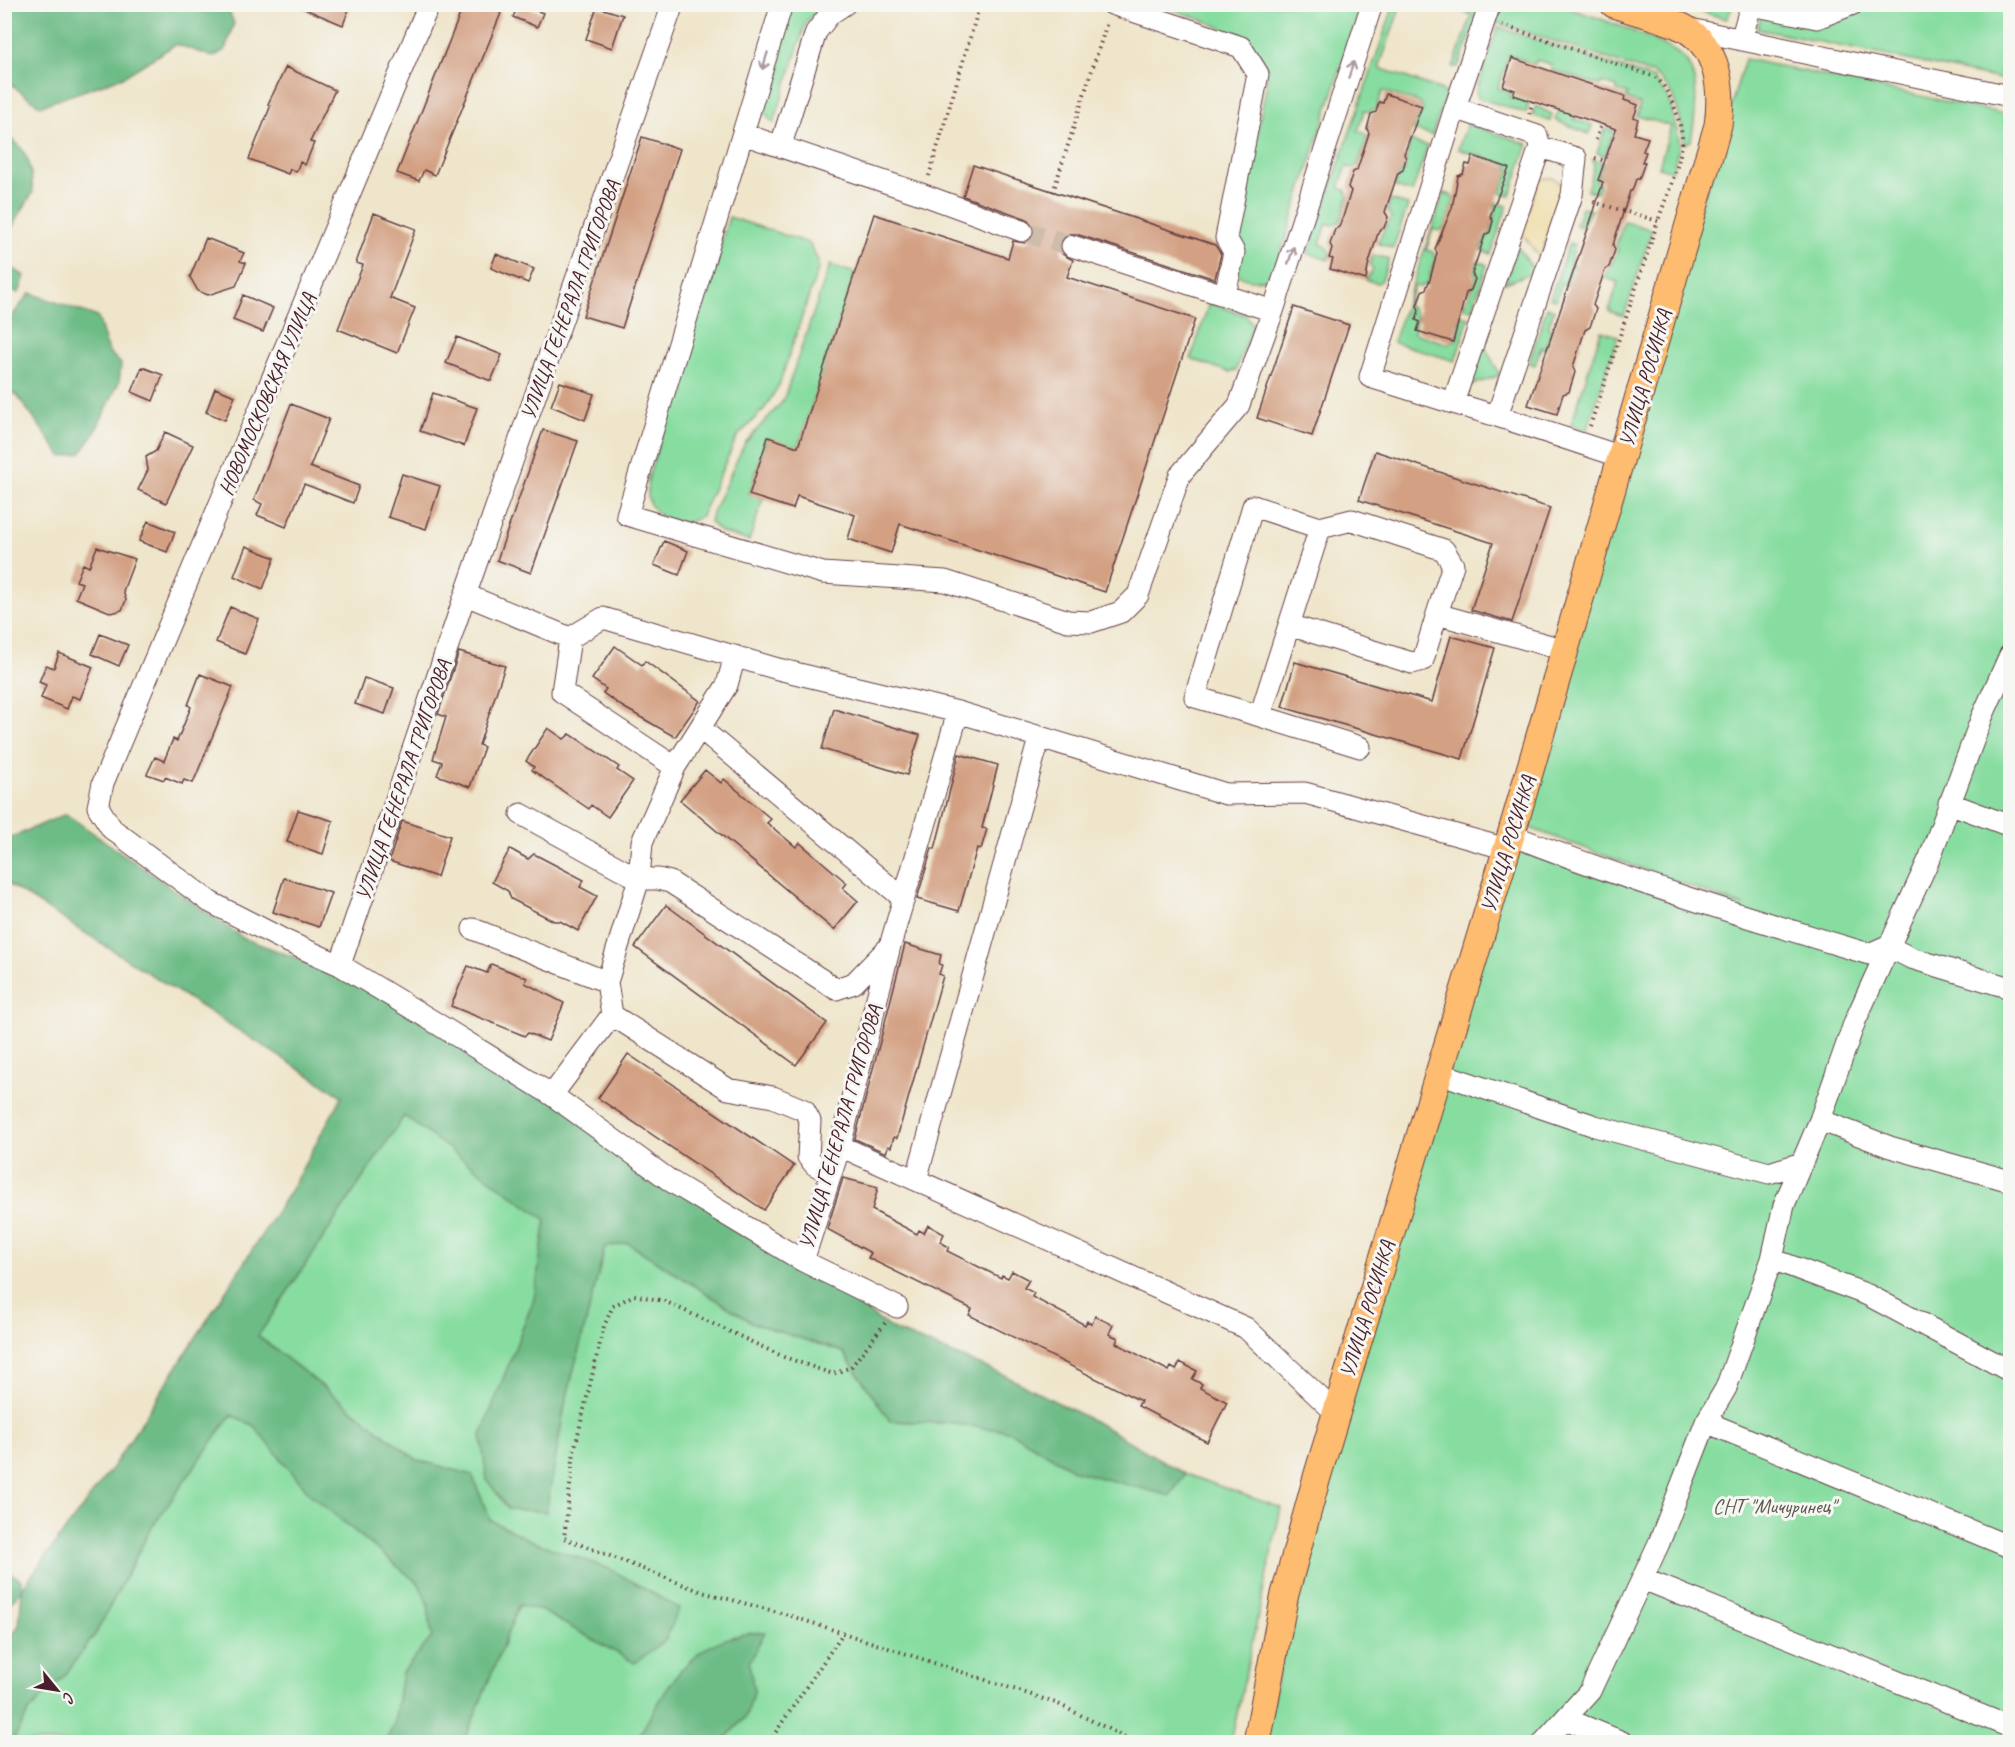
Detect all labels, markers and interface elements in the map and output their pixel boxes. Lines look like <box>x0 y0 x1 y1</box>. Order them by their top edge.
one-way arrow <box>759 51 770 70</box>
one-way arrow <box>1346 61 1357 80</box>
street label: УЛИЦА ГЕНЕРАЛА ГРИГОРОВА <box>515 176 626 423</box>
one-way arrow <box>1286 246 1297 265</box>
street label: НОВОМОСКОВСКАЯ УЛИЦА <box>213 289 322 499</box>
street label: УЛИЦА РОСИНКА <box>1613 306 1677 450</box>
street label: УЛИЦА ГЕНЕРАЛА ГРИГОРОВА <box>350 656 457 904</box>
street label: УЛИЦА РОСИНКА <box>1475 772 1541 916</box>
street label: УЛИЦА ГЕНЕРАЛА ГРИГОРОВА <box>793 1002 887 1252</box>
street label: УЛИЦА РОСИНКА <box>1334 1237 1400 1381</box>
park label: СНТ "Мичуринец" <box>1713 1493 1839 1519</box>
north arrow <box>27 1660 87 1720</box>
text: С <box>57 1689 80 1707</box>

